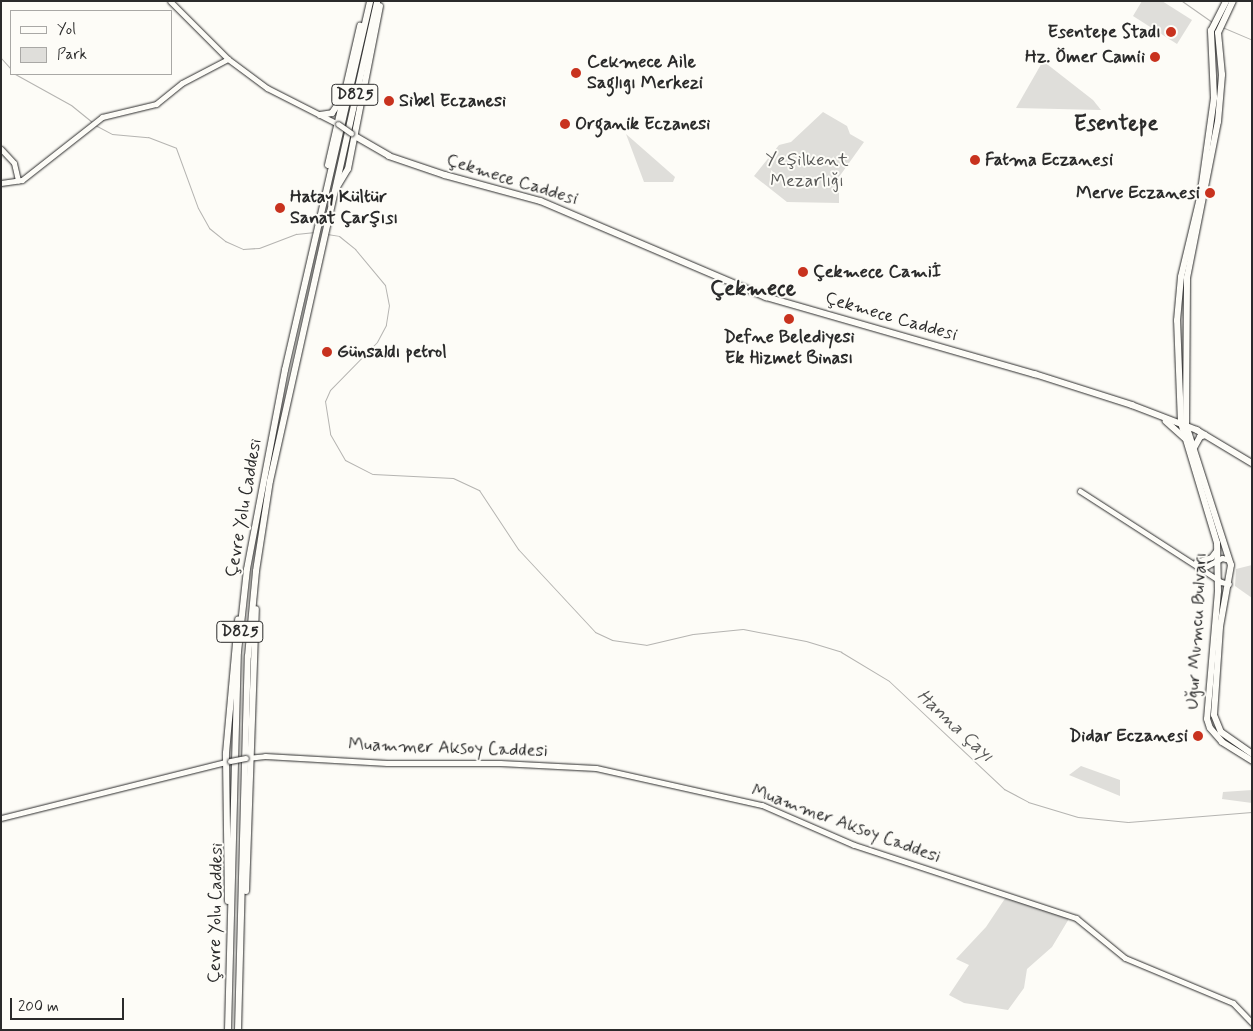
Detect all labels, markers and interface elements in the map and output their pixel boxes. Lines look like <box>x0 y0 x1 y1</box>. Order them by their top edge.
legend <box>10 10 172 75</box>
text: Yol <box>57 20 76 40</box>
place label: Esentepe Stadı <box>1047 21 1161 43</box>
marker: Esentepe Stadı <box>1165 26 1177 38</box>
text: Park <box>57 45 87 65</box>
place label: Hz. Ömer Camii <box>1020 46 1145 68</box>
marker: Hz. Ömer Camii <box>1149 51 1161 63</box>
place label: Cekmece Aile Saglıgı Merkezi <box>587 52 703 94</box>
marker: Cekmece Aile Saglıgı Merkezi <box>569 66 583 80</box>
road number: D825 <box>331 82 379 108</box>
place label: Sibel Eczanesi <box>399 90 511 112</box>
marker: Sibel Eczanesi <box>383 95 395 107</box>
district label: Esentepe <box>1074 112 1158 138</box>
place label: Organik Eczanesi <box>575 113 715 135</box>
marker: Organik Eczanesi <box>559 118 571 130</box>
place label: Fatma Eczanesi <box>985 149 1113 171</box>
street label: Çekmece Caddesi <box>444 150 580 210</box>
park label: Yeşilkent Mezarlığı <box>765 150 849 192</box>
marker: Fatma Eczanesi <box>969 154 981 166</box>
place label: Merve Eczanesi <box>1076 182 1200 204</box>
place label: Hatay Kültür Sanat Çarşısı <box>290 187 398 230</box>
marker: Merve Eczanesi <box>1204 187 1216 199</box>
marker: Hatay Kültür Sanat Çarşısı <box>274 202 286 214</box>
place label: Çekmece Camiİ <box>813 261 941 283</box>
marker: Çekmece Camiİ <box>797 266 809 278</box>
district label: Çekmece <box>710 277 796 303</box>
street label: Çekmece Caddesi <box>822 288 960 346</box>
marker: Defne Belediyesi Ek Hizmet Binası <box>783 313 795 325</box>
place label: Defne Belediyesi Ek Hizmet Binası <box>720 327 858 369</box>
place label: Günsaldı petrol <box>337 341 447 363</box>
marker: Günsaldı petrol <box>321 346 333 358</box>
street label: Çevre Yolu Caddesi <box>221 435 267 581</box>
street label: Uğur Mumcu Bulvarı <box>1182 554 1212 708</box>
road number: D825 <box>216 618 264 646</box>
water label: Hanna Çayı <box>912 685 998 767</box>
place label: Didar Eczanesi <box>1069 725 1188 747</box>
marker: Didar Eczanesi <box>1192 730 1204 742</box>
street label: Muammer Aksoy Caddesi <box>347 734 549 762</box>
street label: Muammer Aksoy Caddesi <box>748 780 944 868</box>
street label: Çevre Yolu Caddesi <box>204 841 228 985</box>
scale bar <box>12 988 126 1020</box>
text: 200 m <box>18 997 59 1017</box>

